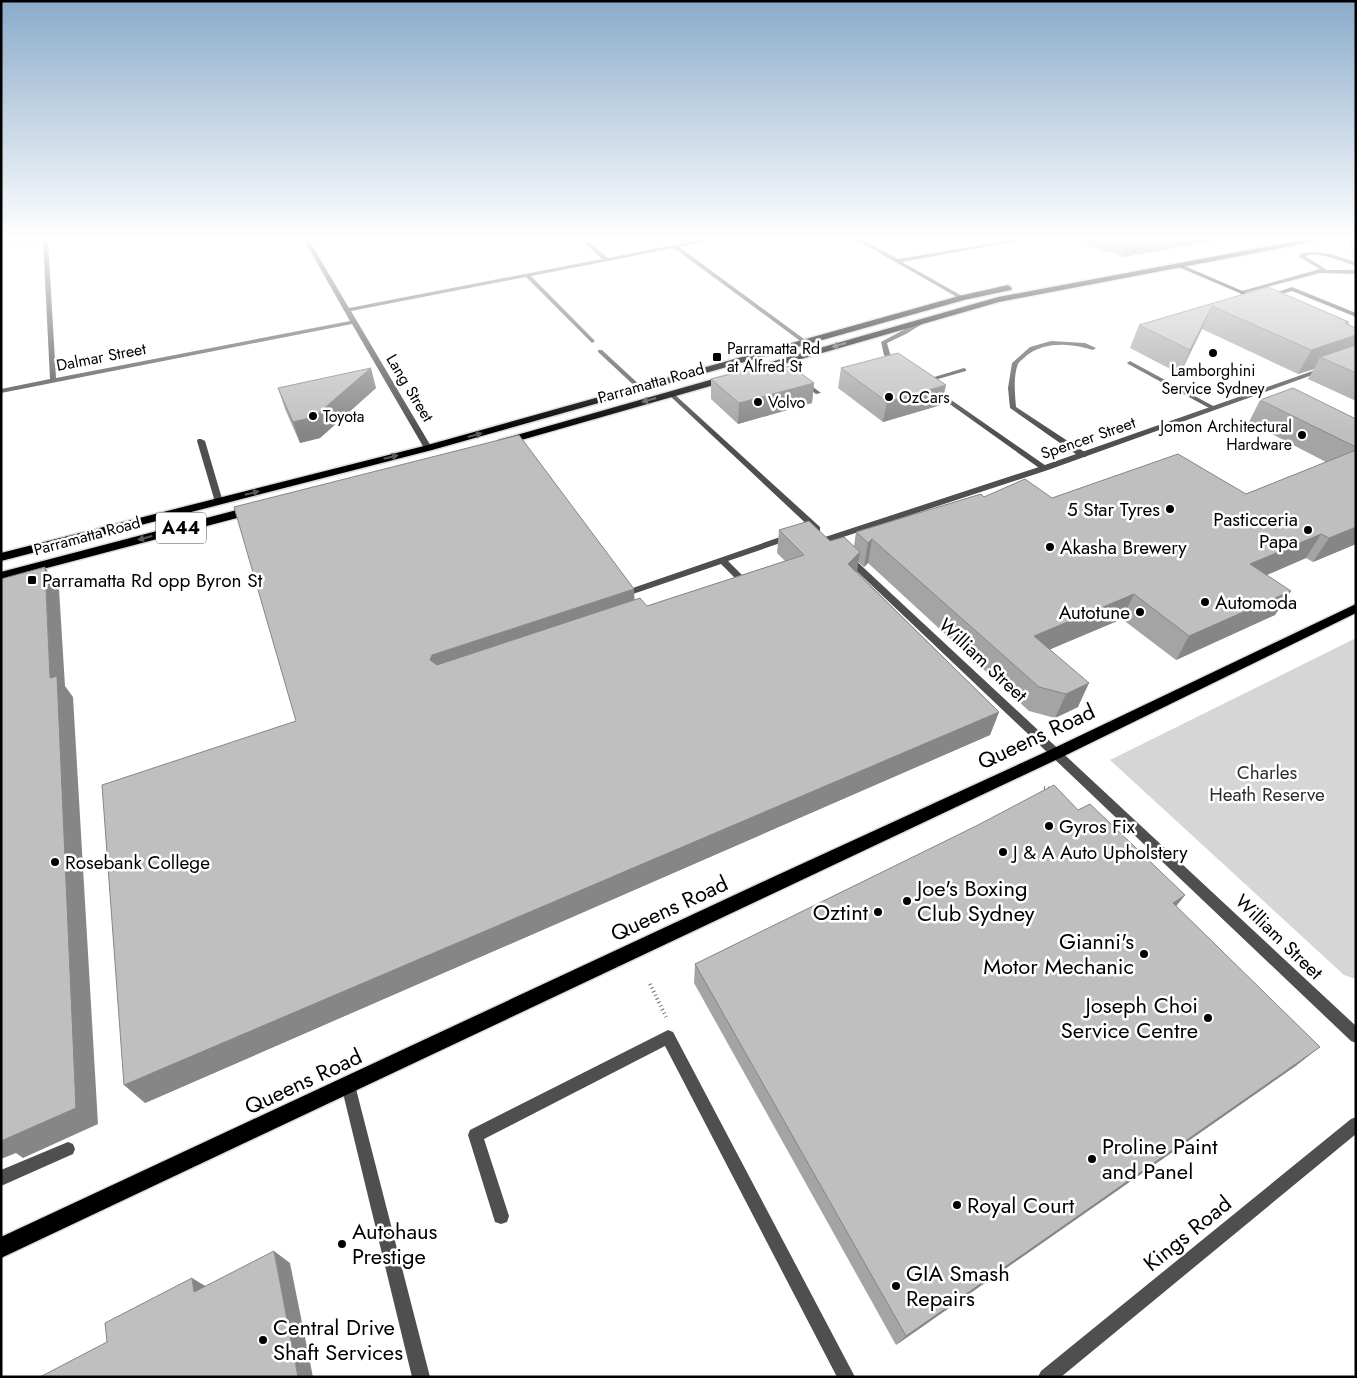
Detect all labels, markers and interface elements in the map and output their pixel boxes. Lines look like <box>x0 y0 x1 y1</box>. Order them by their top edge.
street label: Dalmar Street <box>54 337 148 377</box>
place label: Parramatta Rd at Alfred St <box>727 337 820 378</box>
one-way arrow <box>831 342 846 350</box>
marker: Lamborghini Service Sydney <box>1207 347 1219 359</box>
street label: Lang Street <box>381 350 439 426</box>
marker: Parramatta Rd at Alfred St <box>711 351 723 363</box>
street label: Parramatta Road <box>595 357 707 409</box>
place label: Lamborghini Service Sydney <box>1161 359 1266 400</box>
place label: OzCars <box>899 386 950 409</box>
place label: Volvo <box>768 391 805 414</box>
marker: OzCars <box>883 391 895 403</box>
marker: Volvo <box>752 396 764 408</box>
one-way arrow <box>641 397 656 405</box>
place label: Toyota <box>323 405 364 428</box>
marker: Toyota <box>307 410 319 422</box>
street label: Spencer Street <box>1038 411 1139 465</box>
place label: Jomon Architectural Hardware <box>1158 415 1292 456</box>
marker: Jomon Architectural Hardware <box>1296 429 1308 441</box>
one-way arrow <box>468 430 483 438</box>
one-way arrow <box>383 453 398 461</box>
one-way arrow <box>245 489 260 497</box>
place label: 5 Star Tyres <box>1067 496 1160 523</box>
marker: 5 Star Tyres <box>1164 503 1176 515</box>
place label: Pasticceria Papa <box>1213 506 1298 555</box>
street label: Parramatta Road <box>31 511 143 561</box>
road number: A44 <box>156 512 206 544</box>
marker: Pasticceria Papa <box>1302 524 1314 536</box>
one-way arrow <box>137 534 153 542</box>
place label: Akasha Brewery <box>1060 534 1187 561</box>
marker: Akasha Brewery <box>1044 541 1056 553</box>
place label: Parramatta Rd opp Byron St <box>42 567 263 594</box>
marker: Parramatta Rd opp Byron St <box>26 574 38 586</box>
place label: Automoda <box>1215 589 1297 616</box>
marker: Automoda <box>1199 596 1211 608</box>
place label: Autotune <box>1059 599 1130 626</box>
marker: Autotune <box>1134 606 1146 618</box>
street label: William Street <box>933 612 1034 709</box>
street label: Queens Road <box>972 695 1100 777</box>
park label: Charles Heath Reserve <box>1209 759 1325 808</box>
place label: Gyros Fix <box>1059 813 1135 840</box>
marker: Gyros Fix <box>1043 820 1055 832</box>
place label: J & A Auto Upholstery <box>1010 839 1188 866</box>
marker: J & A Auto Upholstery <box>997 846 1009 858</box>
place label: Rosebank College <box>65 849 210 876</box>
marker: Rosebank College <box>49 856 61 868</box>
street label: Queens Road <box>605 867 733 949</box>
place label: Joe's Boxing Club Sydney <box>914 872 1035 929</box>
street label: William Street <box>1229 888 1329 986</box>
marker: Joe's Boxing Club Sydney <box>901 895 913 907</box>
place label: Oztint <box>813 896 869 928</box>
marker: Oztint <box>872 906 884 918</box>
place label: Gianni's Motor Mechanic <box>983 925 1134 982</box>
marker: Gianni's Motor Mechanic <box>1138 948 1150 960</box>
place label: Joseph Choi Service Centre <box>1061 989 1198 1046</box>
marker: Joseph Choi Service Centre <box>1202 1012 1214 1024</box>
street label: Queens Road <box>239 1040 367 1122</box>
place label: Proline Paint and Panel <box>1102 1130 1218 1187</box>
marker: Proline Paint and Panel <box>1086 1153 1098 1165</box>
street label: Kings Road <box>1136 1187 1238 1279</box>
place label: Royal Court <box>967 1189 1075 1221</box>
marker: Royal Court <box>951 1199 963 1211</box>
place label: Autohaus Prestige <box>352 1215 438 1272</box>
marker: Autohaus Prestige <box>336 1238 348 1250</box>
place label: GIA Smash Repairs <box>906 1257 1010 1314</box>
marker: GIA Smash Repairs <box>890 1280 902 1292</box>
place label: Central Drive Shaft Services <box>273 1311 403 1368</box>
marker: Central Drive Shaft Services <box>257 1334 269 1346</box>

